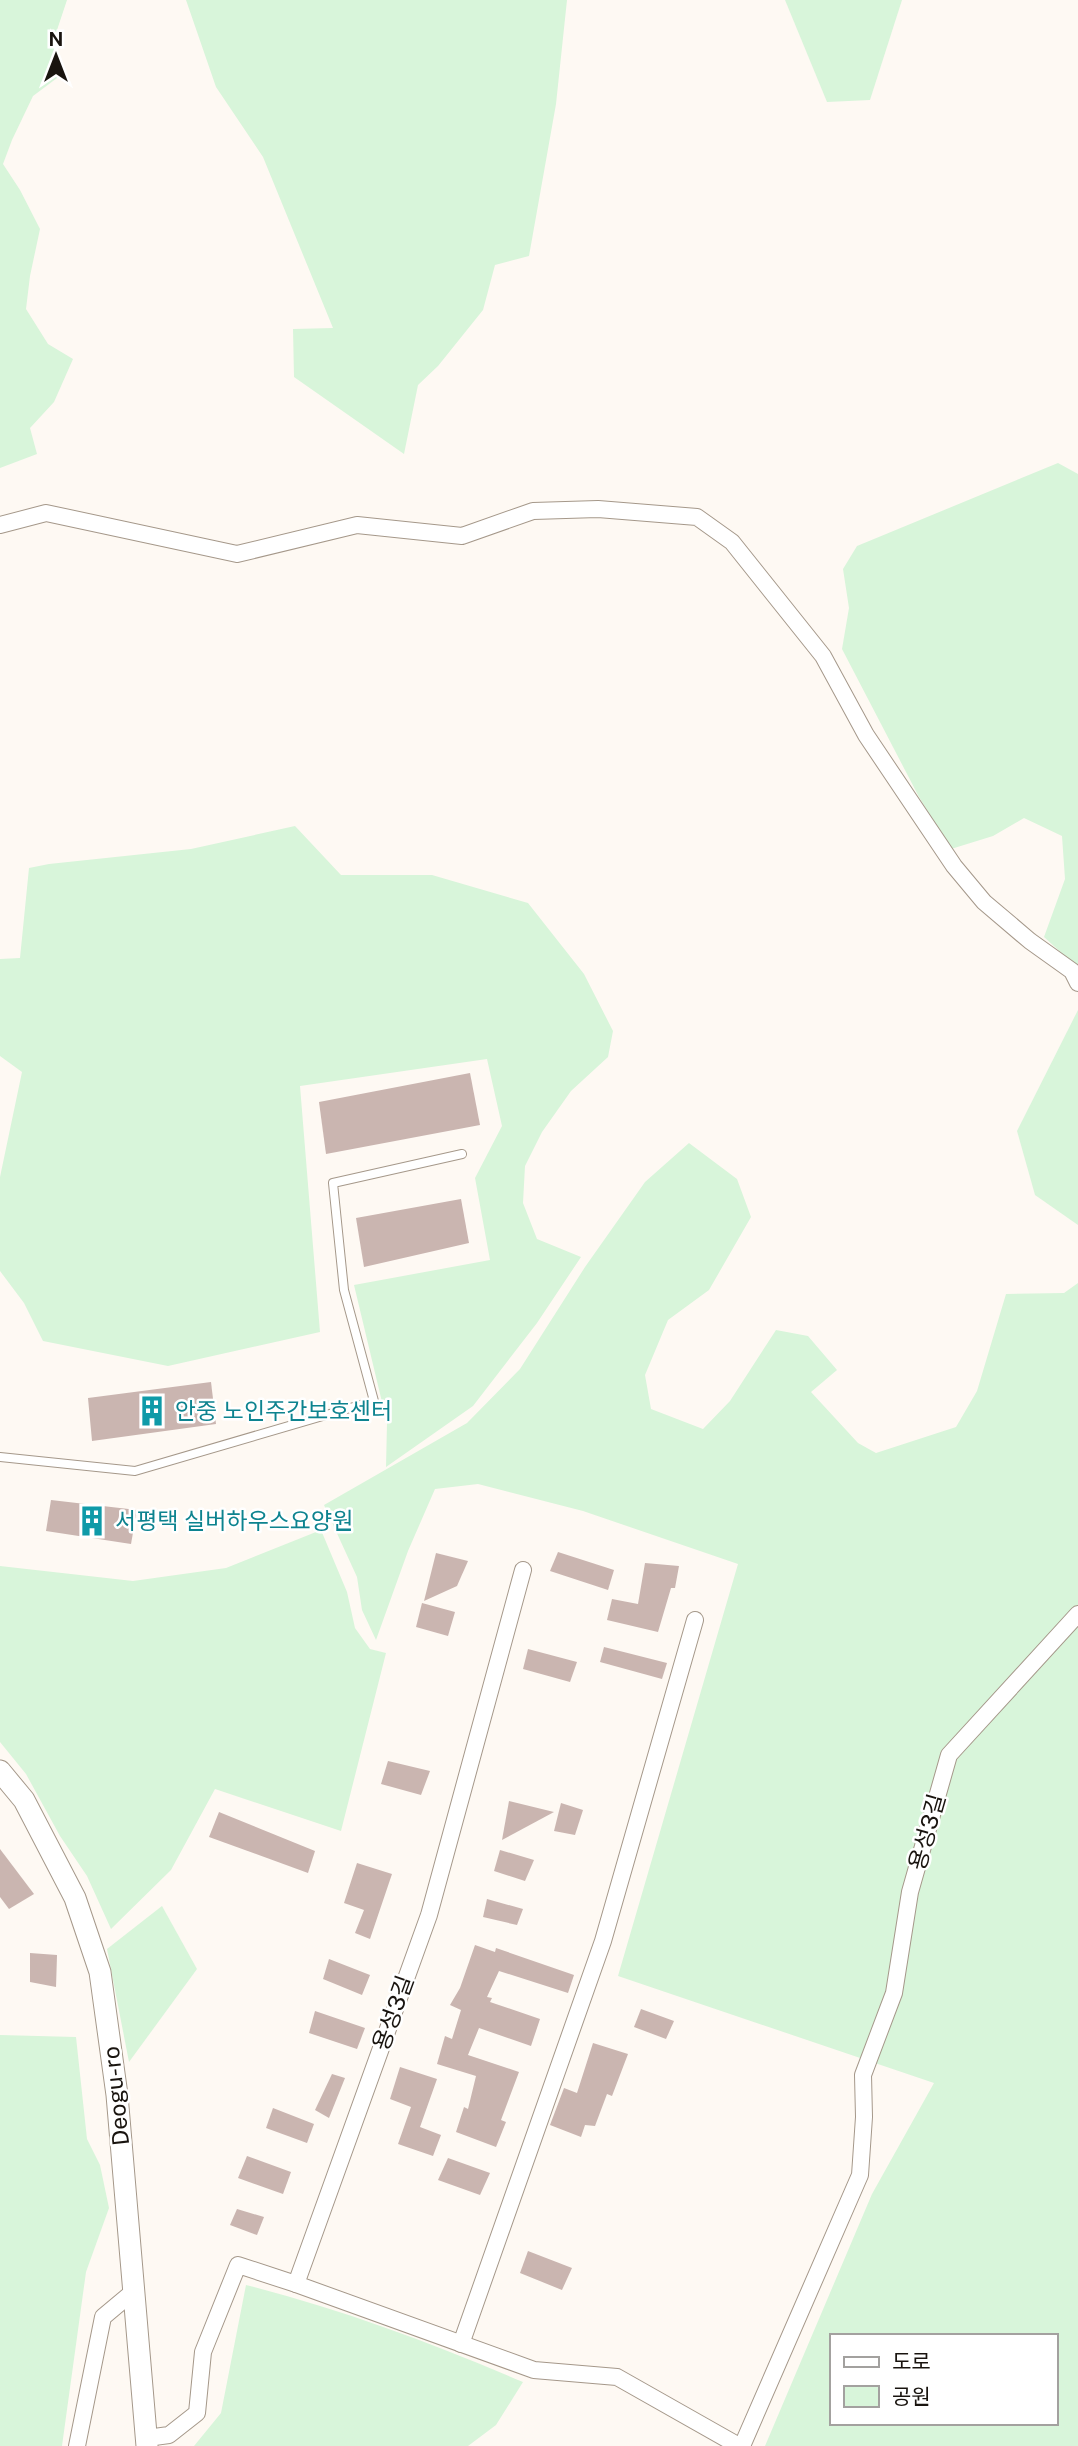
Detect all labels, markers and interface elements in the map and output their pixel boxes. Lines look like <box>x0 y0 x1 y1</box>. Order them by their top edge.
north arrow <box>21 21 91 91</box>
text: N <box>49 28 63 50</box>
building icon: 안중 노인주간보호센터 <box>135 1394 169 1428</box>
place label: 안중 노인주간보호센터 <box>175 1397 392 1424</box>
building icon: 서평택 실버하우스요양원 <box>75 1504 109 1538</box>
place label: 서평택 실버하우스요양원 <box>115 1507 353 1534</box>
street label: 용성3길 <box>903 1791 950 1873</box>
street label: 용성3길 <box>367 1972 419 2054</box>
street label: Deogu-ro <box>97 2045 134 2147</box>
legend <box>830 2334 1057 2425</box>
text: 도로 <box>892 2349 931 2374</box>
text: 공원 <box>892 2384 931 2409</box>

